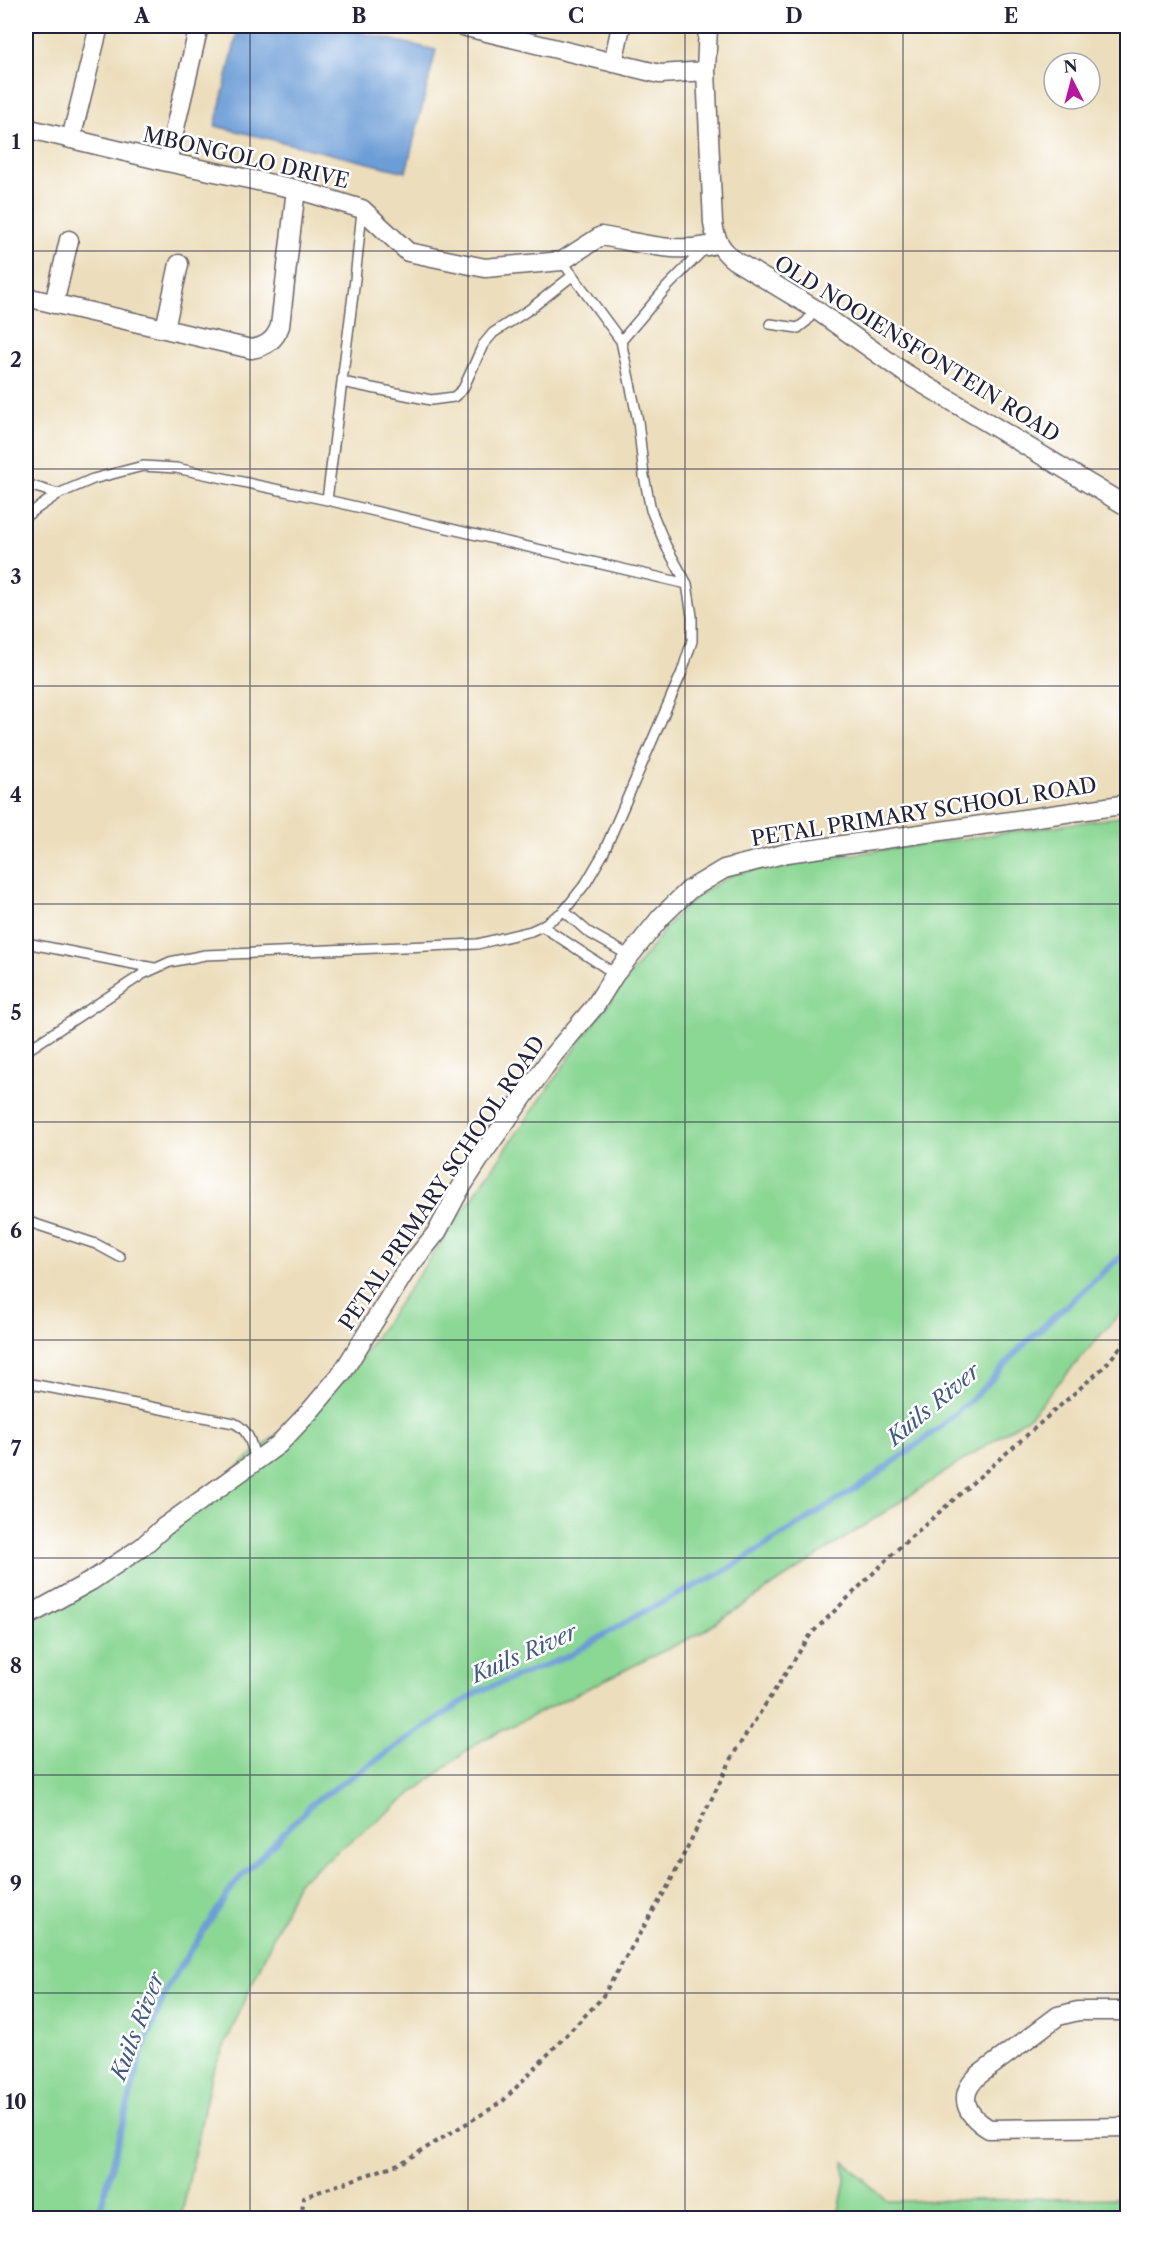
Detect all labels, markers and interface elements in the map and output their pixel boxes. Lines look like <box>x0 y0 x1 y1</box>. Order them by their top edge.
text: A <box>133 4 150 28</box>
text: B <box>352 4 367 28</box>
text: C <box>568 4 584 28</box>
text: D <box>785 4 803 28</box>
text: E <box>1004 4 1018 28</box>
north arrow <box>1042 51 1102 111</box>
text: N <box>1062 55 1078 77</box>
street label: MBONGOLO DRIVE <box>141 122 352 193</box>
text: 1 <box>12 130 21 154</box>
street label: OLD NOOIENSFONTEIN ROAD <box>770 250 1064 447</box>
text: 2 <box>10 348 22 372</box>
text: 3 <box>10 565 22 589</box>
street label: PETAL PRIMARY SCHOOL ROAD <box>749 772 1098 851</box>
text: 4 <box>10 783 22 807</box>
text: 5 <box>10 1001 22 1025</box>
street label: PETAL PRIMARY SCHOOL ROAD <box>334 1031 550 1334</box>
text: 6 <box>10 1219 22 1243</box>
water label: Kuils River <box>880 1357 987 1452</box>
text: 7 <box>11 1437 22 1461</box>
water label: Kuils River <box>465 1617 583 1690</box>
text: 8 <box>10 1654 22 1678</box>
text: 9 <box>10 1872 22 1896</box>
water label: Kuils River <box>104 1967 171 2086</box>
text: 10 <box>5 2090 27 2114</box>

